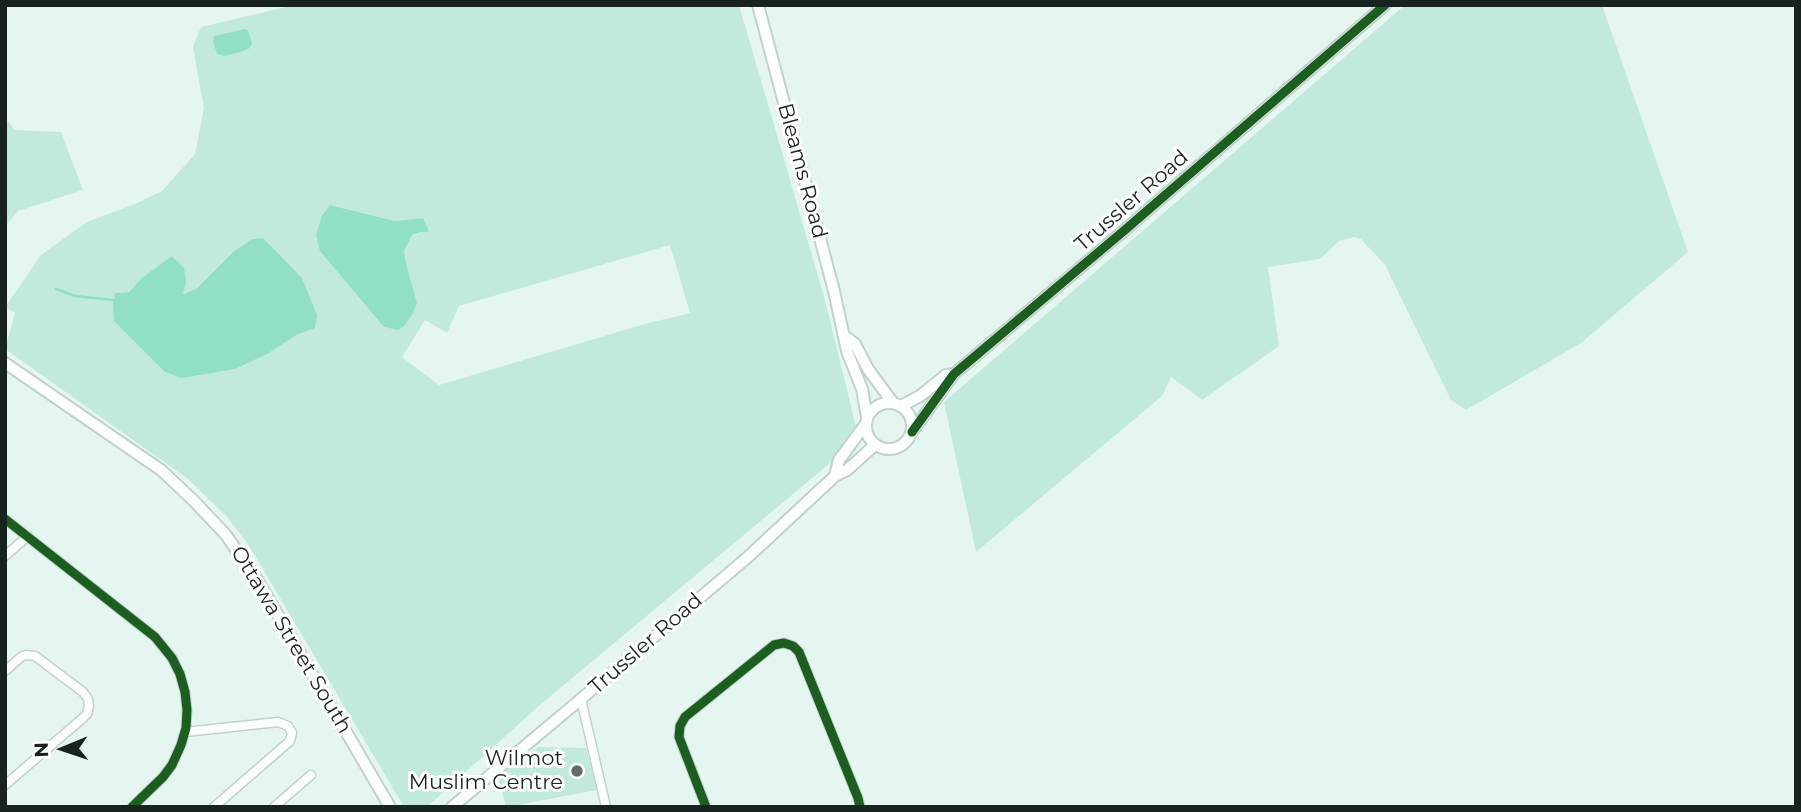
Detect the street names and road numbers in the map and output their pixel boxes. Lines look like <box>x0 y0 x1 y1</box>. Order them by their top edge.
street label: Bleams Road <box>772 101 832 241</box>
street label: Trussler Road <box>1070 145 1194 257</box>
street label: Ottawa Street South <box>225 542 357 738</box>
street label: Trussler Road <box>584 588 708 700</box>

